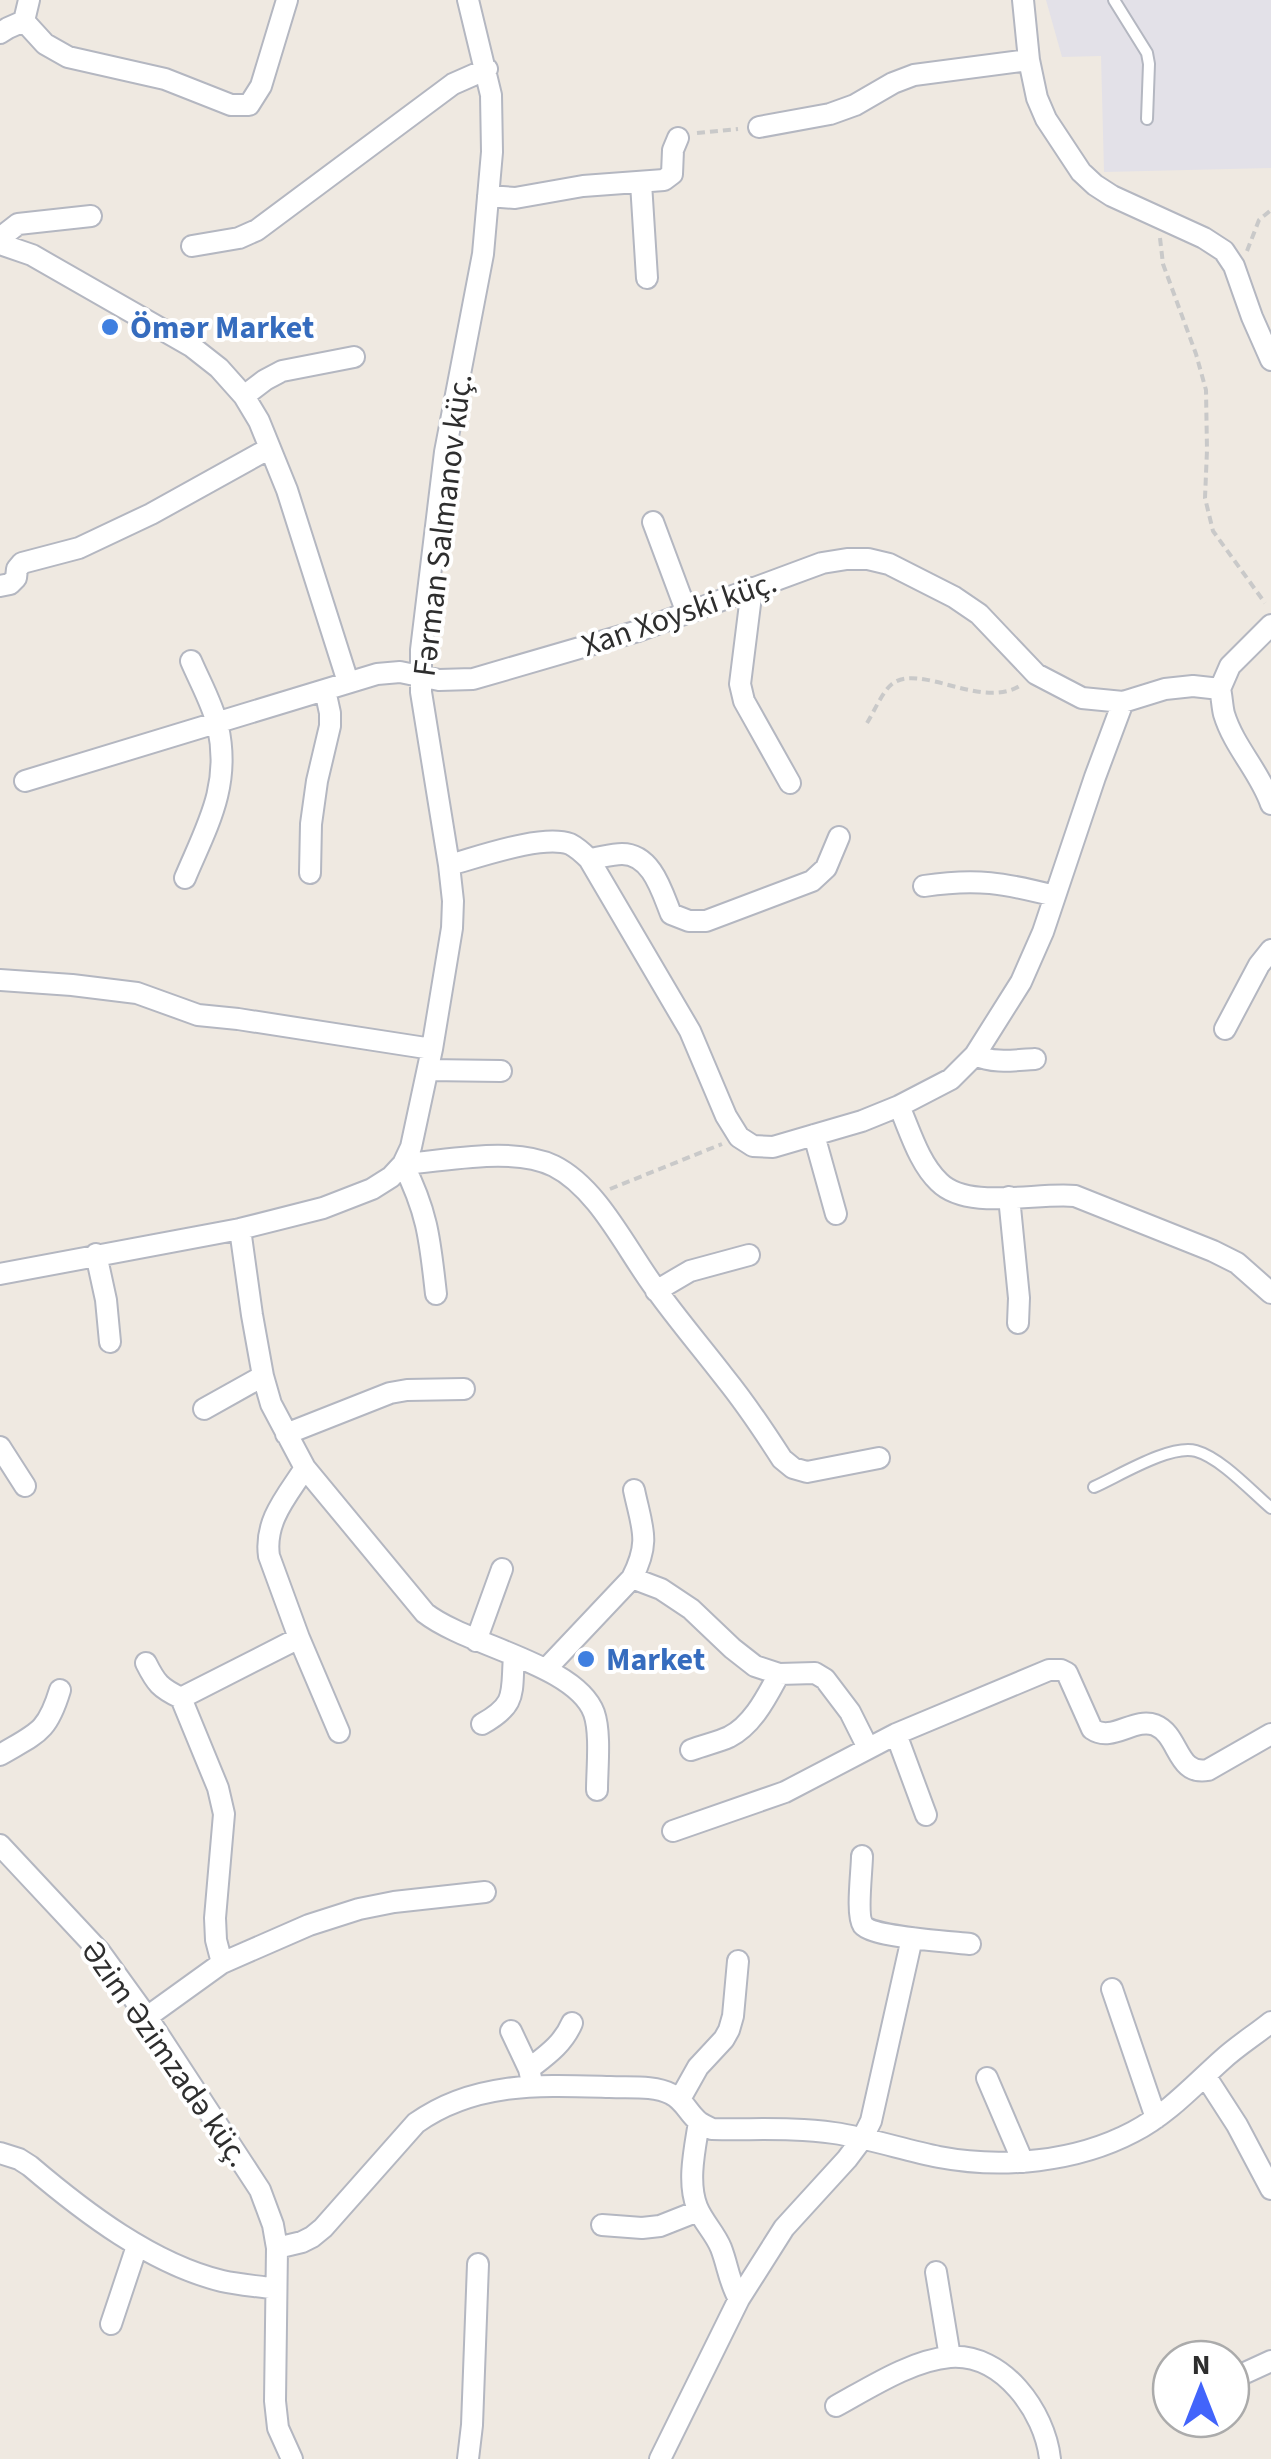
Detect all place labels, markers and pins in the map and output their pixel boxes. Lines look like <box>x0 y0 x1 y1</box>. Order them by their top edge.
place label: Ömər Market <box>130 305 314 351</box>
marker: Ömər Market <box>99 316 121 338</box>
place label: Market <box>606 1637 705 1683</box>
marker: Market <box>575 1648 597 1670</box>

